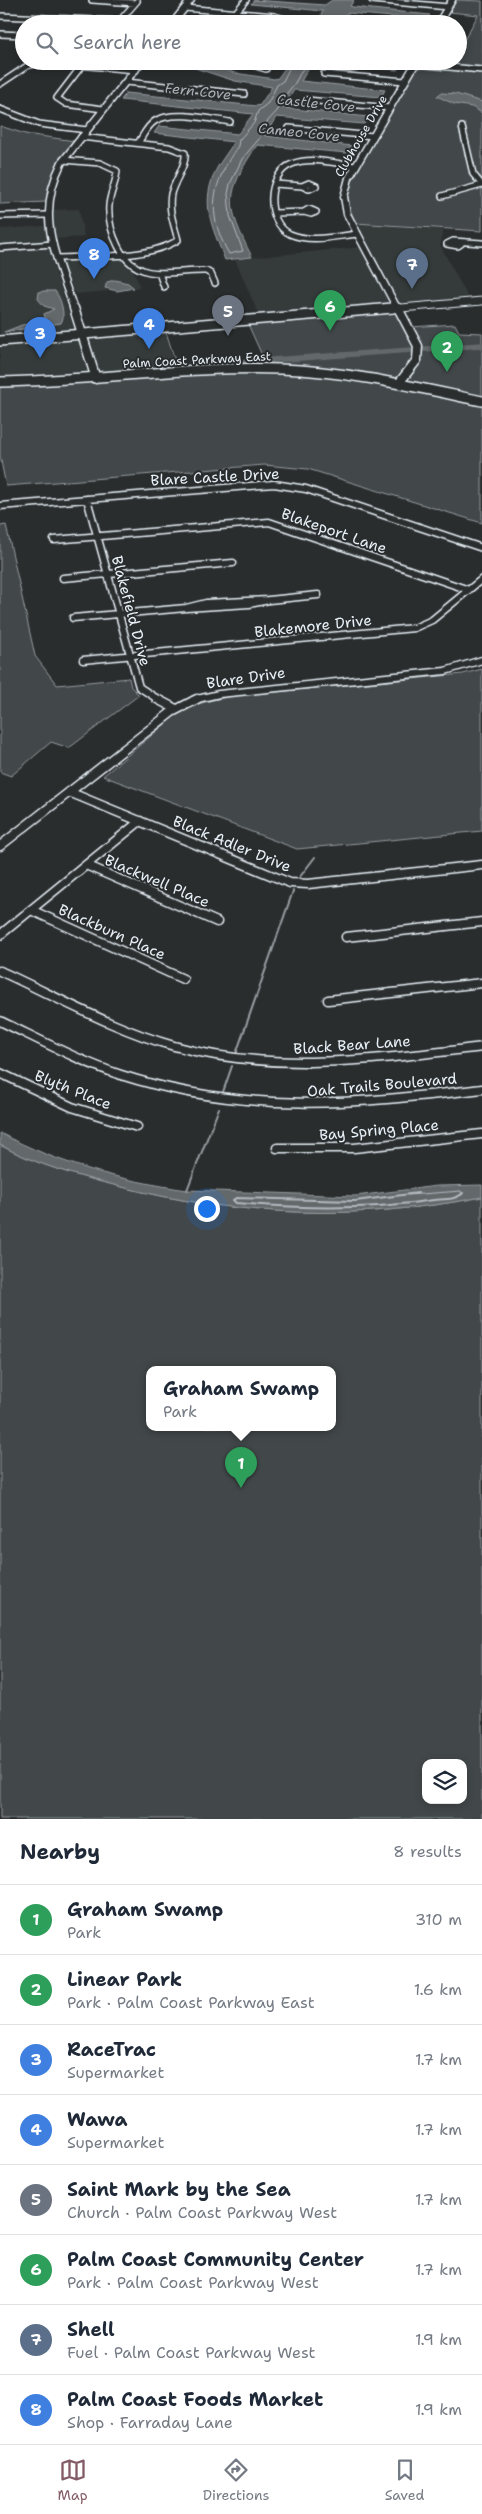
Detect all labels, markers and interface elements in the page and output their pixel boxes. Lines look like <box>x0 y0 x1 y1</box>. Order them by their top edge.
search box <box>15 15 467 70</box>
icon: search <box>33 29 61 57</box>
text: Search here <box>73 30 182 55</box>
water label: Fern Cove <box>164 79 232 103</box>
water label: Castle Cove <box>276 90 356 116</box>
street label: Clubhouse Drive <box>331 92 391 180</box>
water label: Cameo Cove <box>257 119 341 145</box>
pin: 8 <box>78 238 110 279</box>
pin: 7 <box>396 248 428 289</box>
pin: 6 <box>314 290 346 331</box>
pin: 5 <box>212 295 244 336</box>
pin: 4 <box>133 308 165 349</box>
pin: 3 <box>24 317 56 358</box>
pin: 2 <box>431 331 463 372</box>
street label: Palm Coast Parkway East <box>122 348 272 372</box>
street label: Blare Castle Drive <box>150 464 280 490</box>
street label: Blakeport Lane <box>279 504 389 558</box>
street label: Blakefield Drive <box>107 554 155 668</box>
street label: Blakemore Drive <box>253 610 373 642</box>
street label: Blare Drive <box>205 663 287 693</box>
street label: Black Adler Drive <box>170 811 294 877</box>
street label: Blackwell Place <box>101 850 213 912</box>
street label: Blackburn Place <box>55 899 169 965</box>
street label: Black Bear Lane <box>293 1031 411 1059</box>
street label: Blyth Place <box>32 1066 114 1114</box>
street label: Oak Trails Boulevard <box>306 1068 458 1102</box>
street label: Bay Spring Place <box>318 1115 440 1145</box>
your location <box>194 1196 220 1222</box>
popup <box>146 1366 336 1431</box>
text: Graham Swamp <box>163 1376 319 1401</box>
text: Park <box>163 1401 197 1422</box>
pin: 1 <box>225 1447 257 1488</box>
map controls <box>422 1759 467 1804</box>
button: layers <box>422 1759 467 1804</box>
text: Nearby <box>20 1838 100 1866</box>
text: 8 results <box>393 1841 462 1862</box>
text: Graham Swamp <box>67 1897 223 1922</box>
text: 1 <box>32 1909 40 1930</box>
text: 310 m <box>415 1909 462 1930</box>
text: Park <box>67 1922 101 1943</box>
text: Linear Park <box>67 1967 182 1992</box>
text: 2 <box>30 1979 42 2000</box>
text: 1.6 km <box>414 1979 462 2000</box>
text: Park · Palm Coast Parkway East <box>67 1992 315 2013</box>
text: RaceTrac <box>67 2037 156 2062</box>
text: 3 <box>30 2049 42 2070</box>
text: 1.7 km <box>415 2049 462 2070</box>
text: Supermarket <box>67 2062 164 2083</box>
text: Wawa <box>67 2107 128 2132</box>
text: 4 <box>30 2119 42 2140</box>
text: 1.7 km <box>415 2119 462 2140</box>
text: Supermarket <box>67 2132 164 2153</box>
text: Saint Mark by the Sea <box>67 2177 291 2202</box>
text: 5 <box>31 2189 41 2210</box>
text: 1.7 km <box>415 2189 462 2210</box>
text: Church · Palm Coast Parkway West <box>67 2202 337 2223</box>
text: Palm Coast Community Center <box>67 2247 364 2272</box>
text: 6 <box>30 2259 42 2280</box>
text: 1.7 km <box>415 2259 462 2280</box>
text: Park · Palm Coast Parkway West <box>67 2272 319 2293</box>
text: Shell <box>67 2317 115 2342</box>
text: 7 <box>30 2329 42 2350</box>
text: 1.9 km <box>415 2329 462 2350</box>
text: Fuel · Palm Coast Parkway West <box>67 2342 316 2363</box>
text: Palm Coast Foods Market <box>67 2387 323 2412</box>
text: 8 <box>30 2399 42 2420</box>
text: 1.9 km <box>415 2399 462 2420</box>
text: Shop · Farraday Lane <box>67 2412 233 2433</box>
tab: Map <box>58 2456 88 2504</box>
tab: Directions <box>203 2456 269 2504</box>
tab: Saved <box>385 2456 424 2504</box>

